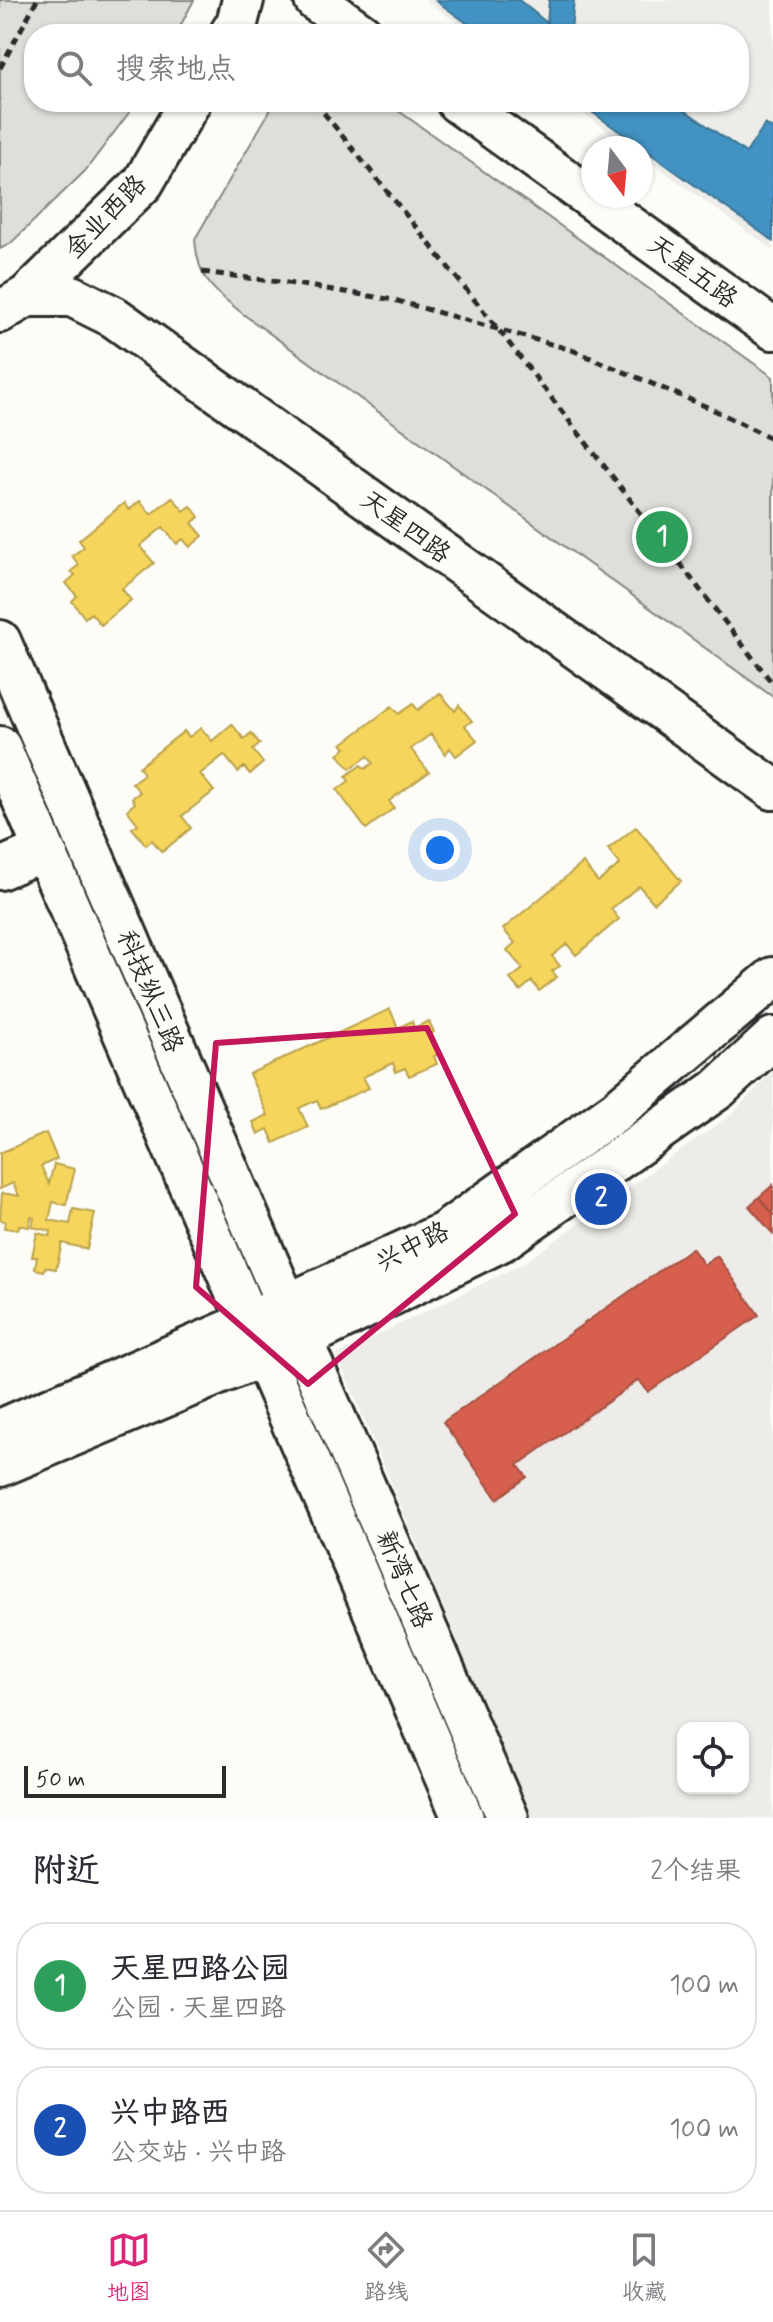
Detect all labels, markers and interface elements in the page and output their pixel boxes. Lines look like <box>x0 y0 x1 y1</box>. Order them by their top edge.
search box <box>24 24 749 112</box>
icon: search <box>52 46 96 90</box>
text: 搜索地点 <box>116 50 236 89</box>
north arrow <box>581 136 653 208</box>
street label: 金业西路 <box>58 168 155 267</box>
street label: 天星五路 <box>640 228 744 317</box>
street label: 天星四路 <box>353 483 457 572</box>
pin: 1 <box>636 507 688 567</box>
your location <box>420 830 460 870</box>
street label: 科技纵三路 <box>108 925 190 1058</box>
pin: 2 <box>575 1169 627 1229</box>
street label: 兴中路 <box>370 1215 455 1281</box>
street label: 新湾七路 <box>367 1525 439 1634</box>
map controls <box>677 1722 749 1794</box>
button: locate <box>677 1722 749 1794</box>
scale bar <box>24 1762 226 1798</box>
text: 50 m <box>36 1766 85 1794</box>
text: 附近 <box>32 1849 100 1894</box>
text: 2个结果 <box>650 1855 741 1889</box>
text: 天星四路公园 <box>110 1950 290 1989</box>
text: 1 <box>54 1969 66 2003</box>
text: 100 m <box>669 1969 739 2003</box>
text: 公园 · 天星四路 <box>110 1992 286 2026</box>
text: 兴中路西 <box>110 2094 230 2133</box>
text: 2 <box>54 2113 66 2147</box>
text: 100 m <box>669 2113 739 2147</box>
text: 公交站 · 兴中路 <box>110 2136 286 2170</box>
tab: 地图 <box>107 2228 151 2307</box>
tab: 路线 <box>364 2228 408 2307</box>
tab: 收藏 <box>622 2228 666 2307</box>

